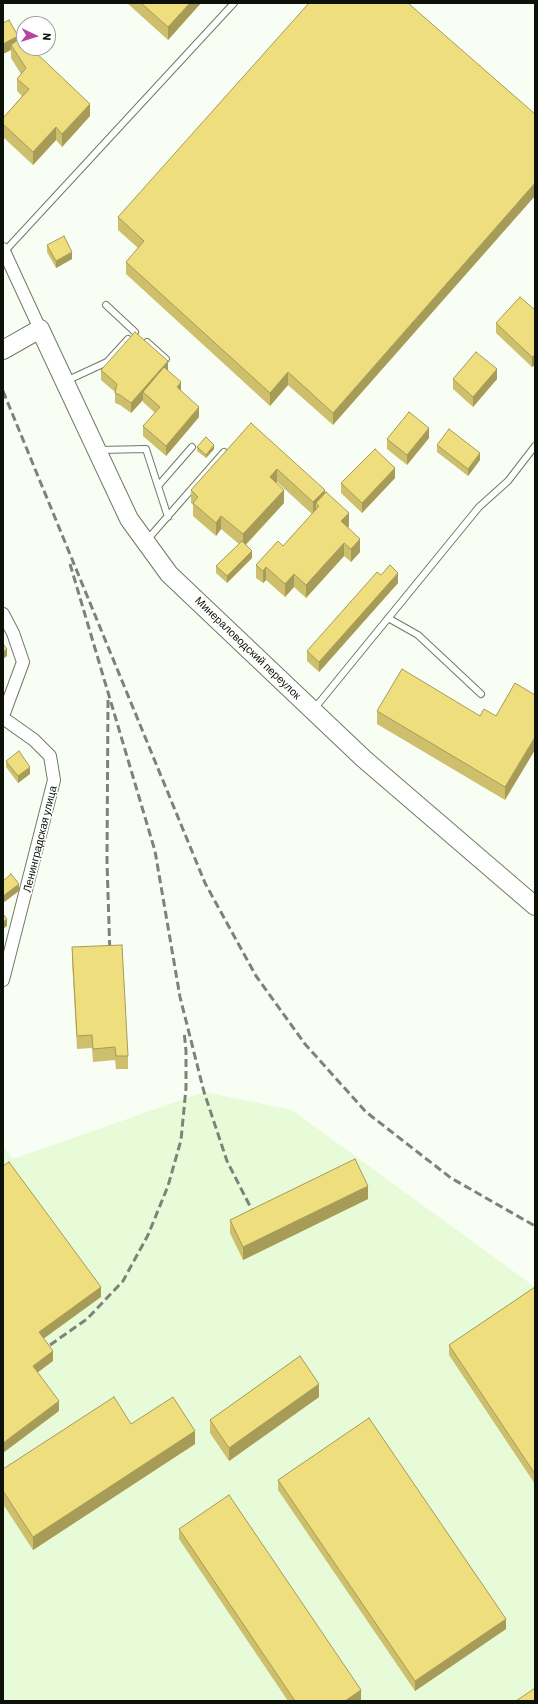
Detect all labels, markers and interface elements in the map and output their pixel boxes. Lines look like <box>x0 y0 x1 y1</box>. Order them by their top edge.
north arrow <box>16 16 56 56</box>
text: N <box>41 33 54 41</box>
street label: Минераловодский переулок <box>192 594 304 702</box>
street label: Ленинградская улица <box>20 784 60 894</box>

